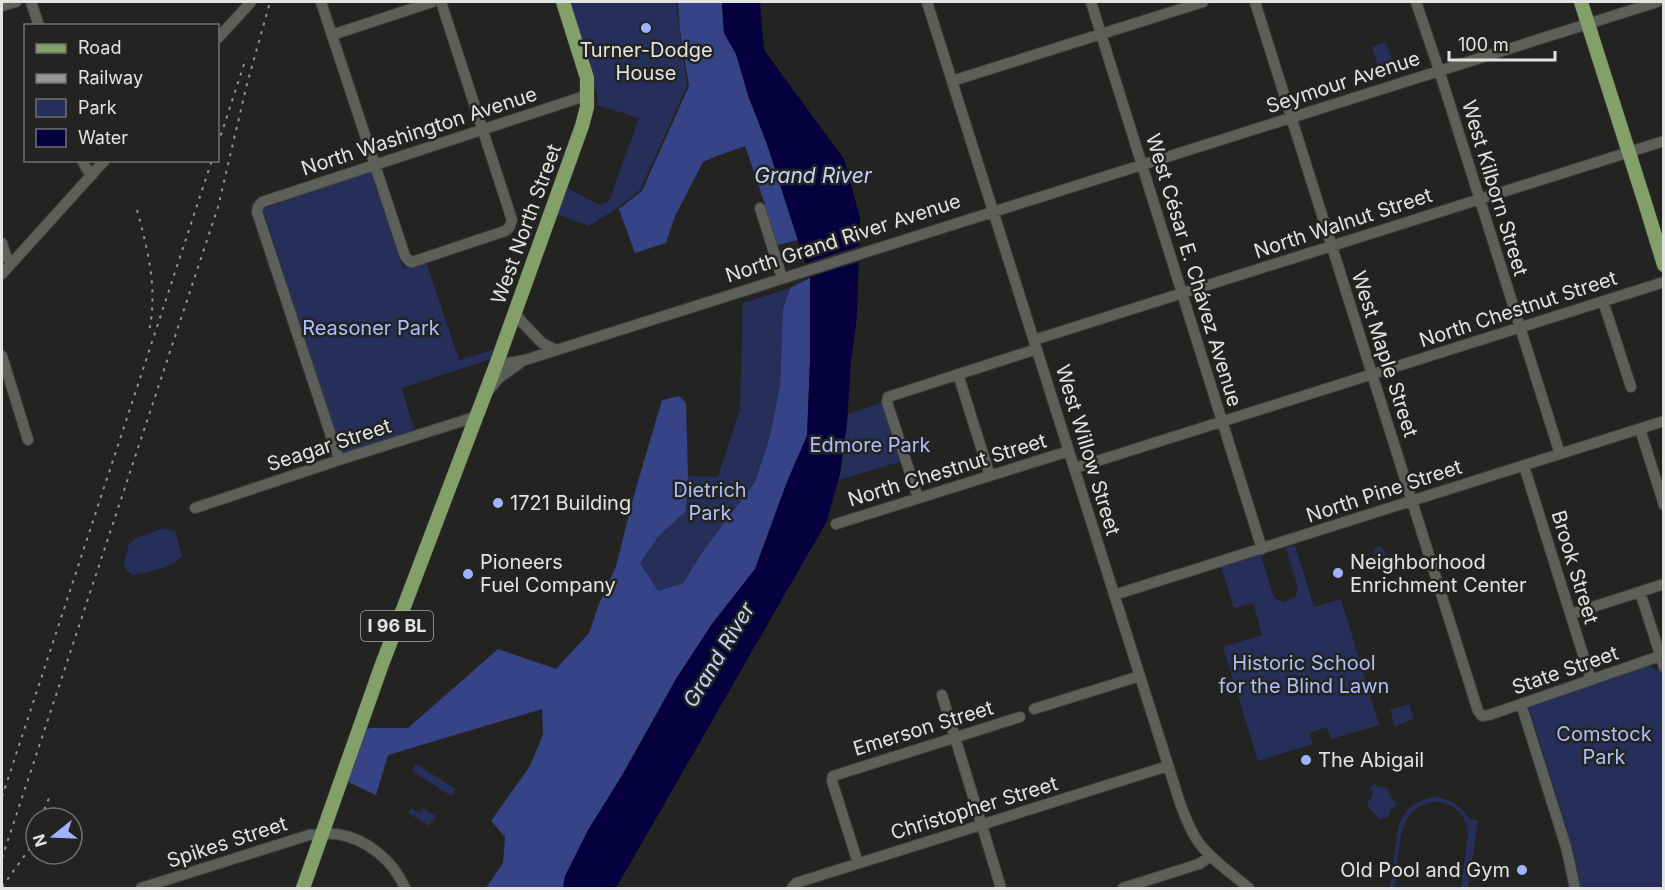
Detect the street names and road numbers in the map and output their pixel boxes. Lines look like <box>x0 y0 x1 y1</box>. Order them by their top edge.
street label: Seymour Avenue <box>1263 46 1423 118</box>
street label: North Washington Avenue <box>298 82 540 180</box>
street label: West Kilborn Street <box>1457 97 1533 279</box>
street label: West César E. Chávez Avenue <box>1141 131 1247 409</box>
street label: West North Street <box>486 140 566 307</box>
street label: North Walnut Street <box>1251 183 1436 263</box>
street label: North Grand River Avenue <box>722 189 964 287</box>
street label: North Chestnut Street <box>1416 266 1620 352</box>
street label: West Maple Street <box>1347 268 1423 440</box>
street label: West Willow Street <box>1051 362 1126 539</box>
street label: Seagar Street <box>264 414 394 476</box>
street label: North Chestnut Street <box>845 428 1050 512</box>
street label: North Pine Street <box>1303 454 1465 527</box>
street label: Brook Street <box>1546 507 1604 627</box>
road number: I 96 BL <box>361 611 433 641</box>
street label: State Street <box>1509 640 1622 699</box>
street label: Emerson Street <box>850 695 996 761</box>
street label: Christopher Street <box>888 771 1061 845</box>
street label: Spikes Street <box>164 811 290 873</box>

